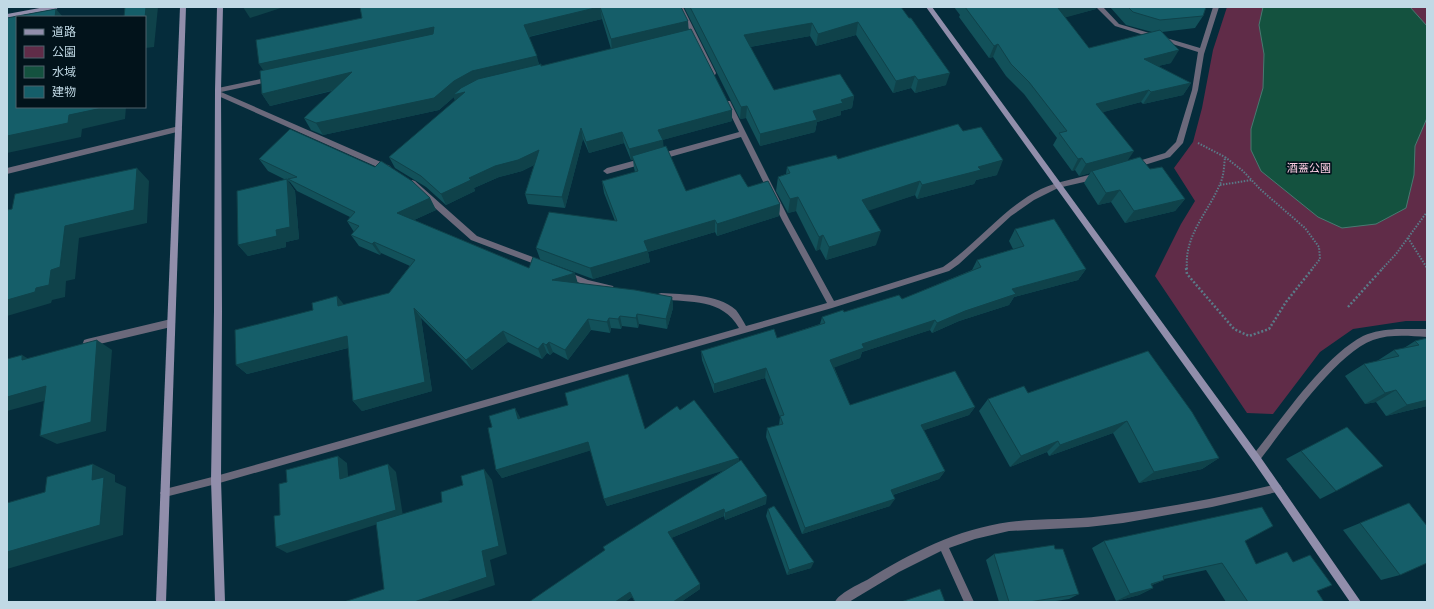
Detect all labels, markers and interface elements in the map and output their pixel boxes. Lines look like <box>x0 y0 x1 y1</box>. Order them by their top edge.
legend <box>16 16 146 108</box>
text: 道路 <box>52 25 76 39</box>
text: 公園 <box>52 45 76 59</box>
text: 水域 <box>52 65 76 79</box>
text: 建物 <box>52 85 76 99</box>
park label: 酒蓋公園 <box>1287 162 1331 175</box>

